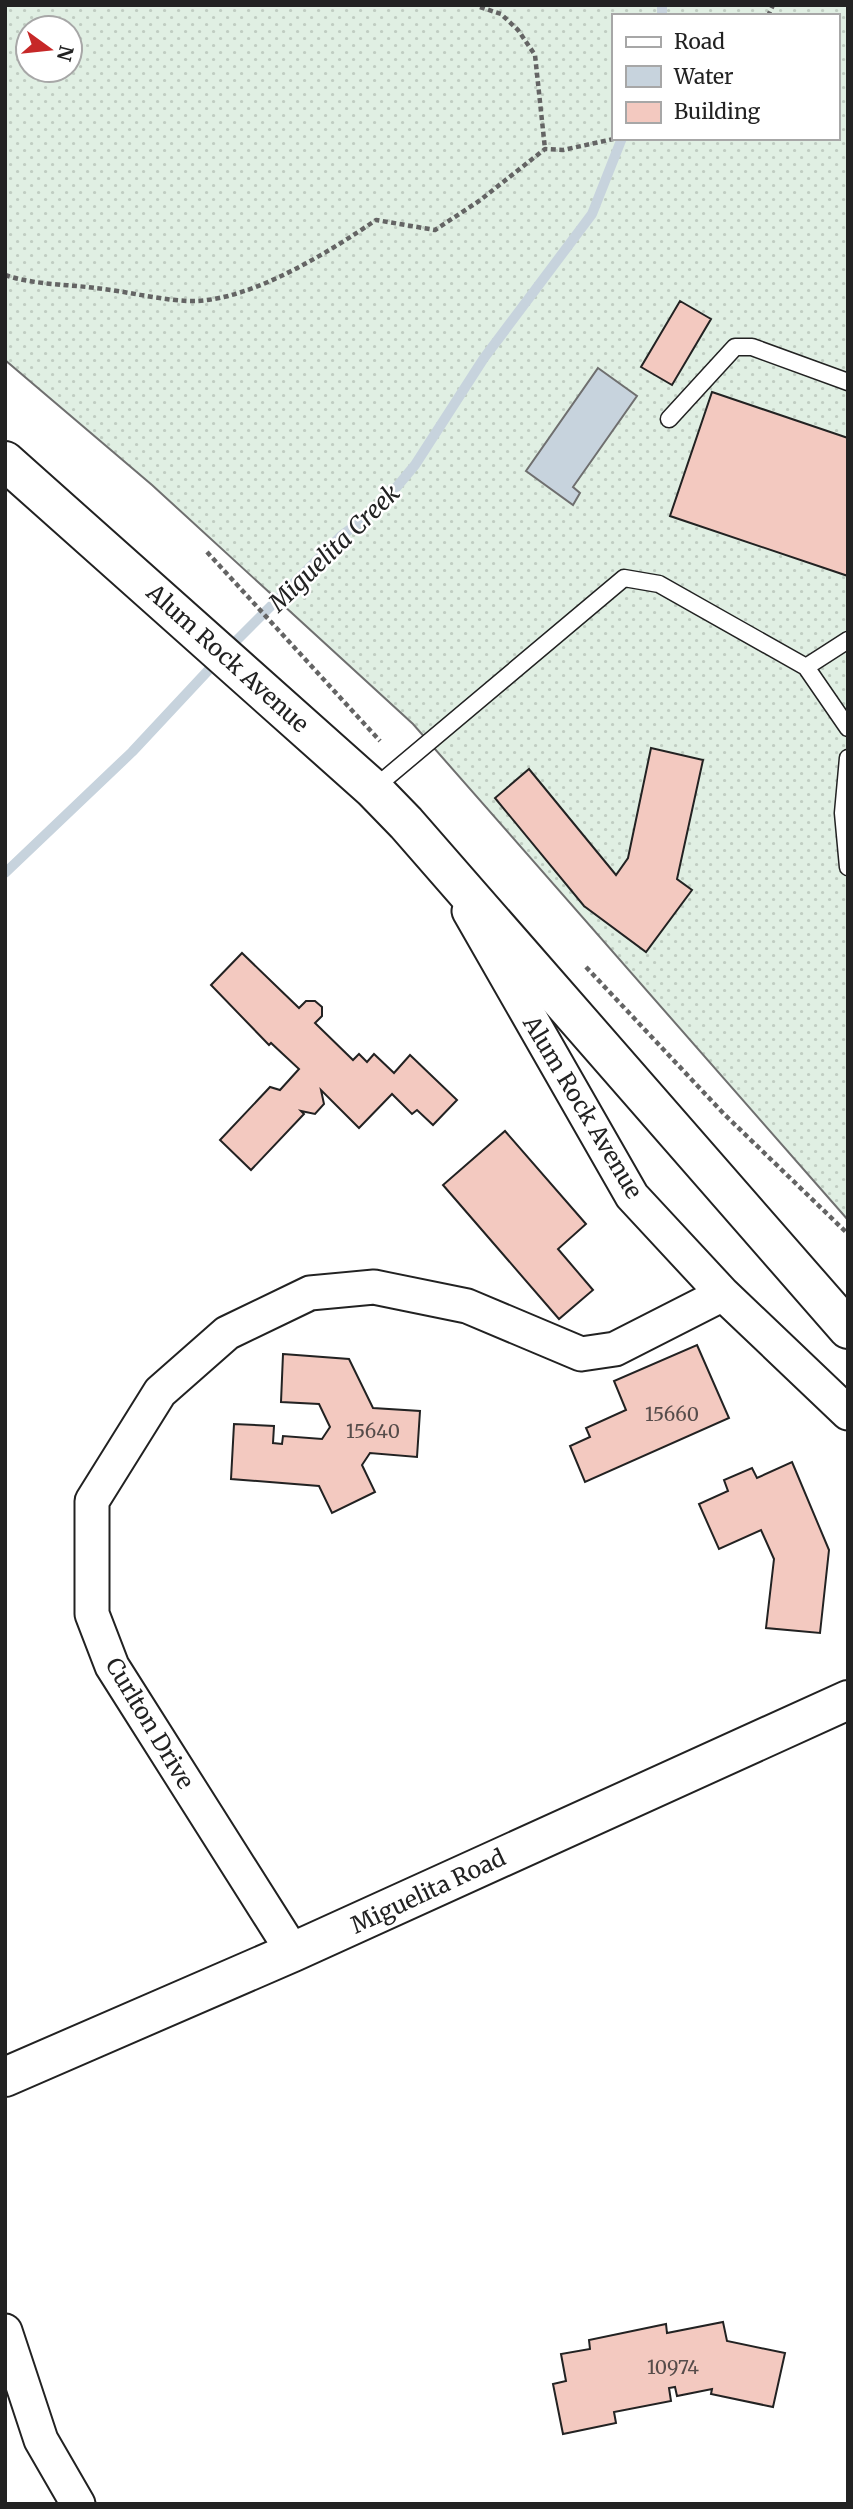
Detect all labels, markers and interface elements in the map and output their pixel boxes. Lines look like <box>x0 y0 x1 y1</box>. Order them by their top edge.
north arrow <box>14 14 84 84</box>
legend <box>612 14 839 140</box>
text: Road <box>674 28 725 55</box>
text: N <box>52 43 79 64</box>
text: Water <box>673 63 733 90</box>
text: Building <box>674 98 761 125</box>
water label: Miguelita Creek <box>261 478 406 619</box>
street label: Alum Rock Avenue <box>140 577 315 738</box>
street label: Alum Rock Avenue <box>517 1010 649 1204</box>
house number: 15660 <box>645 1402 699 1426</box>
house number: 15640 <box>346 1419 400 1443</box>
street label: Curlton Drive <box>99 1652 201 1794</box>
street label: Miguelita Road <box>346 1842 510 1939</box>
house number: 10974 <box>647 2355 699 2379</box>

